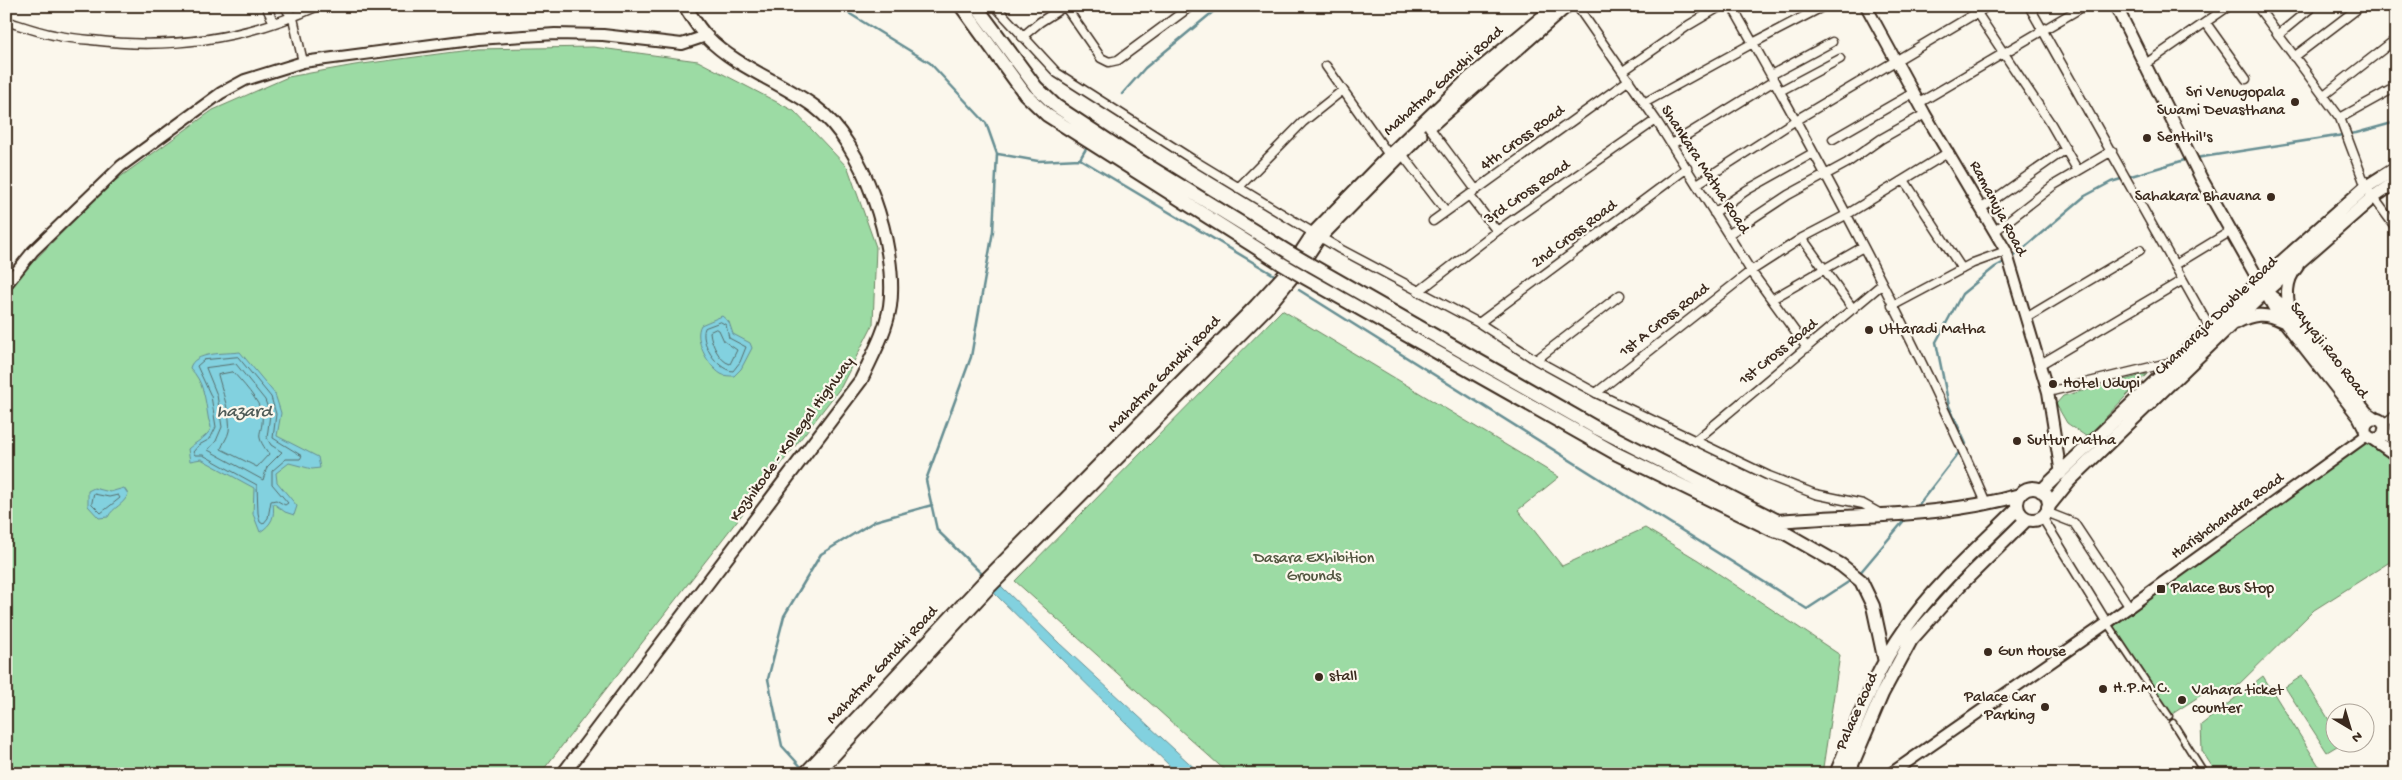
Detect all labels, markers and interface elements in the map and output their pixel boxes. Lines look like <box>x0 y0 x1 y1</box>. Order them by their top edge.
street label: Mahatma Gandhi Road <box>1380 22 1509 141</box>
place label: Sri Venugopala Swami Devasthana <box>2157 84 2286 121</box>
marker: Sri Venugopala Swami Devasthana <box>2289 96 2301 108</box>
street label: 4th Cross Road <box>1477 101 1570 176</box>
street label: Shankara Matha Road <box>1655 102 1754 239</box>
place label: Senthil's <box>2157 129 2213 148</box>
marker: Senthil's <box>2141 132 2153 144</box>
street label: 3rd Cross Road <box>1481 156 1576 230</box>
street label: Ramanuja Road <box>1964 158 2031 261</box>
place label: Sahakara Bhavana <box>2135 188 2262 207</box>
marker: Sahakara Bhavana <box>2265 191 2277 203</box>
street label: 2nd Cross Road <box>1529 196 1623 273</box>
street label: Chamaraja Double Road <box>2152 252 2284 381</box>
street label: 1st A Cross Road <box>1615 279 1715 363</box>
street label: Sayyaji Rao Road <box>2284 299 2373 404</box>
street label: Mahatma Gandhi Road <box>1104 312 1227 437</box>
street label: 1st Cross Road <box>1735 314 1823 391</box>
place label: Uttaradi Matha <box>1879 321 1986 340</box>
marker: Uttaradi Matha <box>1863 324 1875 336</box>
street label: Kozhikode - Kollegal Highway <box>727 354 859 526</box>
place label: Hotel Udupi <box>2063 375 2140 394</box>
marker: Hotel Udupi <box>2047 378 2059 390</box>
water label: hazard <box>217 402 274 423</box>
place label: Suttur Matha <box>2027 432 2117 451</box>
marker: Suttur Matha <box>2011 435 2023 447</box>
street label: Harishchandra Road <box>2168 469 2289 564</box>
park label: Dasara Exhibition Grounds <box>1253 550 1375 587</box>
place label: Palace Bus Stop <box>2170 580 2274 599</box>
marker: Palace Bus Stop <box>2155 583 2167 595</box>
street label: Mahatma Gandhi Road <box>823 602 944 729</box>
place label: Gun House <box>1998 643 2067 662</box>
marker: Gun House <box>1982 646 1994 658</box>
place label: stall <box>1329 668 1357 687</box>
street label: Palace Road <box>1832 669 1884 754</box>
marker: stall <box>1313 671 1325 683</box>
place label: H.P.M.C. <box>2113 680 2171 699</box>
place label: Vahara ticket counter <box>2191 682 2284 719</box>
marker: H.P.M.C. <box>2097 683 2109 695</box>
place label: Palace Car Parking <box>1963 689 2036 726</box>
marker: Vahara ticket counter <box>2176 694 2188 706</box>
marker: Palace Car Parking <box>2039 701 2051 713</box>
north arrow <box>2324 702 2374 752</box>
text: N <box>2348 727 2365 746</box>

